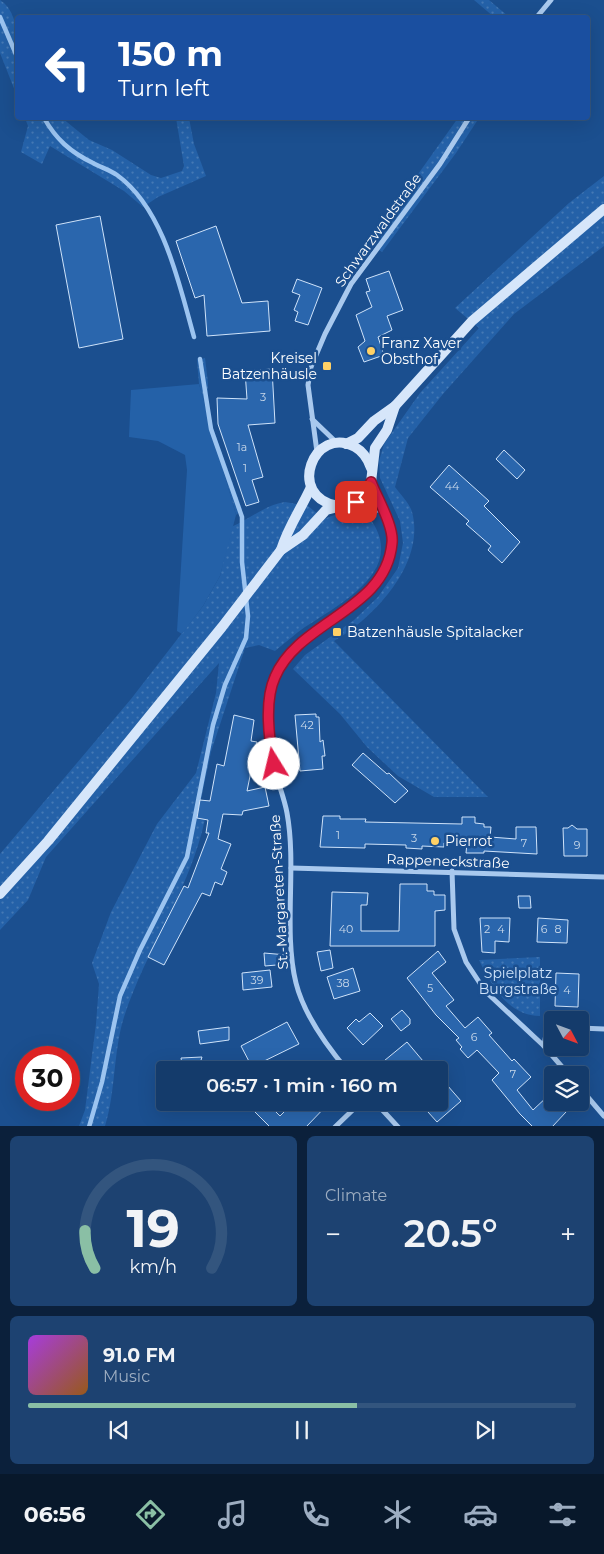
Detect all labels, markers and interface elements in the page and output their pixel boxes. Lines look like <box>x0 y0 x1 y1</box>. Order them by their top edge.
text: 150 m <box>118 32 223 75</box>
icon: left <box>35 35 100 100</box>
text: Turn left <box>118 75 210 102</box>
street label: Schwarzwaldstraße <box>331 170 425 290</box>
place label: Franz Xaver Obsthof <box>381 334 462 368</box>
marker: Franz Xaver Obsthof <box>365 345 377 357</box>
place label: Kreisel Batzenhäusle <box>221 349 317 383</box>
marker: Kreisel Batzenhäusle <box>321 360 333 372</box>
house number: 3 <box>260 390 266 404</box>
house number: 1a <box>237 440 247 454</box>
house number: 1 <box>243 461 247 475</box>
house number: 44 <box>445 479 460 493</box>
pin <box>335 481 377 523</box>
icon: arrive <box>342 488 370 516</box>
place label: Batzenhäusle Spitalacker <box>347 623 524 641</box>
marker: Batzenhäusle Spitalacker <box>331 626 343 638</box>
house number: 42 <box>300 718 314 732</box>
position arrow <box>247 737 299 789</box>
street label: St.-Margareten-Straße <box>266 814 292 970</box>
house number: 1 <box>336 828 340 842</box>
house number: 3 <box>411 831 417 845</box>
place label: Pierrot <box>445 832 493 850</box>
marker: Pierrot <box>429 835 441 847</box>
house number: 7 <box>521 836 527 850</box>
house number: 9 <box>574 838 581 852</box>
street label: Rappeneckstraße <box>386 850 510 872</box>
house number: 40 <box>339 922 353 936</box>
house number: 2 <box>484 922 490 936</box>
house number: 4 <box>497 922 505 936</box>
house number: 6 <box>541 922 548 936</box>
house number: 8 <box>554 922 562 936</box>
park label: Spielplatz Burgstraße <box>479 964 557 998</box>
house number: 39 <box>251 973 264 987</box>
house number: 38 <box>336 976 350 990</box>
house number: 5 <box>427 981 433 995</box>
house number: 4 <box>563 983 571 997</box>
north arrow <box>544 1011 589 1056</box>
map controls <box>544 1011 589 1111</box>
house number: 6 <box>471 1030 478 1044</box>
speed limit sign: 30 <box>15 1046 80 1111</box>
button: layers <box>544 1066 589 1111</box>
house number: 7 <box>510 1067 516 1081</box>
text: 06:57 · 1 min · 160 m <box>206 1074 398 1097</box>
text: Climate <box>325 1186 387 1205</box>
text: 19 <box>127 1197 180 1260</box>
text: 20.5° <box>403 1210 498 1257</box>
text: − <box>325 1217 341 1251</box>
text: + <box>560 1217 576 1251</box>
text: km/h <box>130 1256 177 1277</box>
text: 91.0 FM <box>103 1344 176 1367</box>
text: Music <box>103 1367 150 1386</box>
icon: previous <box>105 1416 133 1444</box>
icon: pause <box>288 1416 316 1444</box>
icon: next <box>471 1416 499 1444</box>
icon: directions <box>133 1497 168 1532</box>
icon: music <box>215 1497 250 1532</box>
icon: phone <box>298 1497 333 1532</box>
icon: climate <box>380 1497 415 1532</box>
icon: car <box>463 1497 498 1532</box>
icon: filters <box>545 1497 580 1532</box>
text: 06:56 <box>24 1501 86 1528</box>

